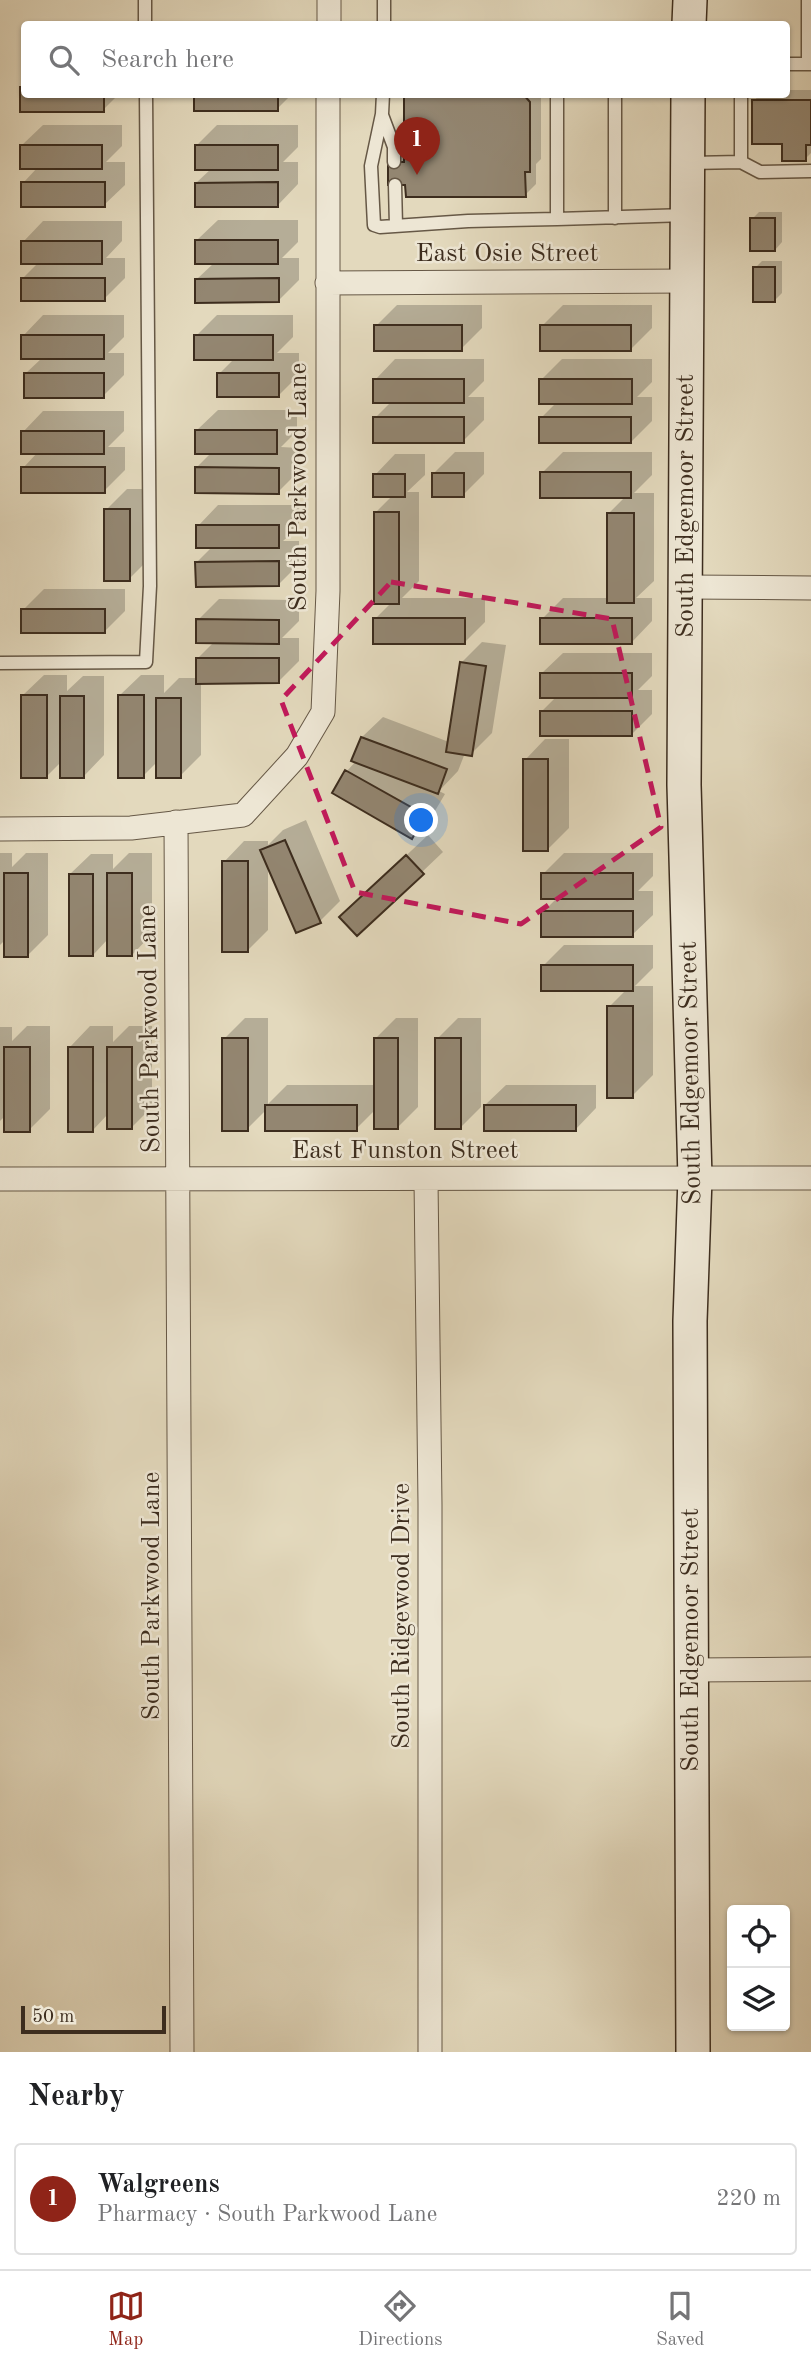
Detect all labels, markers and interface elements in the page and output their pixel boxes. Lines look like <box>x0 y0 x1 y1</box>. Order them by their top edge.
search box <box>21 21 790 98</box>
icon: search <box>45 41 83 79</box>
text: Search here <box>101 47 234 73</box>
pin: 1 <box>394 117 440 175</box>
street label: East Osie Street <box>415 241 599 267</box>
street label: South Parkwood Lane <box>286 363 312 611</box>
street label: South Edgemoor Street <box>673 374 699 638</box>
your location <box>404 803 438 837</box>
street label: South Parkwood Lane <box>135 904 165 1154</box>
street label: South Edgemoor Street <box>676 941 706 1205</box>
street label: East Funston Street <box>291 1138 519 1164</box>
street label: South Parkwood Lane <box>139 1472 165 1720</box>
street label: South Ridgewood Drive <box>389 1483 415 1749</box>
street label: South Edgemoor Street <box>678 1508 704 1772</box>
map controls <box>727 1905 790 2031</box>
button: locate <box>727 1905 790 1968</box>
button: layers <box>727 1968 790 2031</box>
scale bar <box>21 2003 166 2035</box>
text: 50 m <box>32 2008 74 2027</box>
text: Nearby <box>28 2082 125 2112</box>
text: Walgreens <box>97 2172 220 2198</box>
text: 1 <box>46 2187 60 2210</box>
text: 220 m <box>716 2187 781 2210</box>
text: Pharmacy · South Parkwood Lane <box>97 2203 437 2226</box>
tab: Map <box>107 2287 145 2352</box>
tab: Directions <box>358 2287 443 2352</box>
tab: Saved <box>656 2287 704 2352</box>

